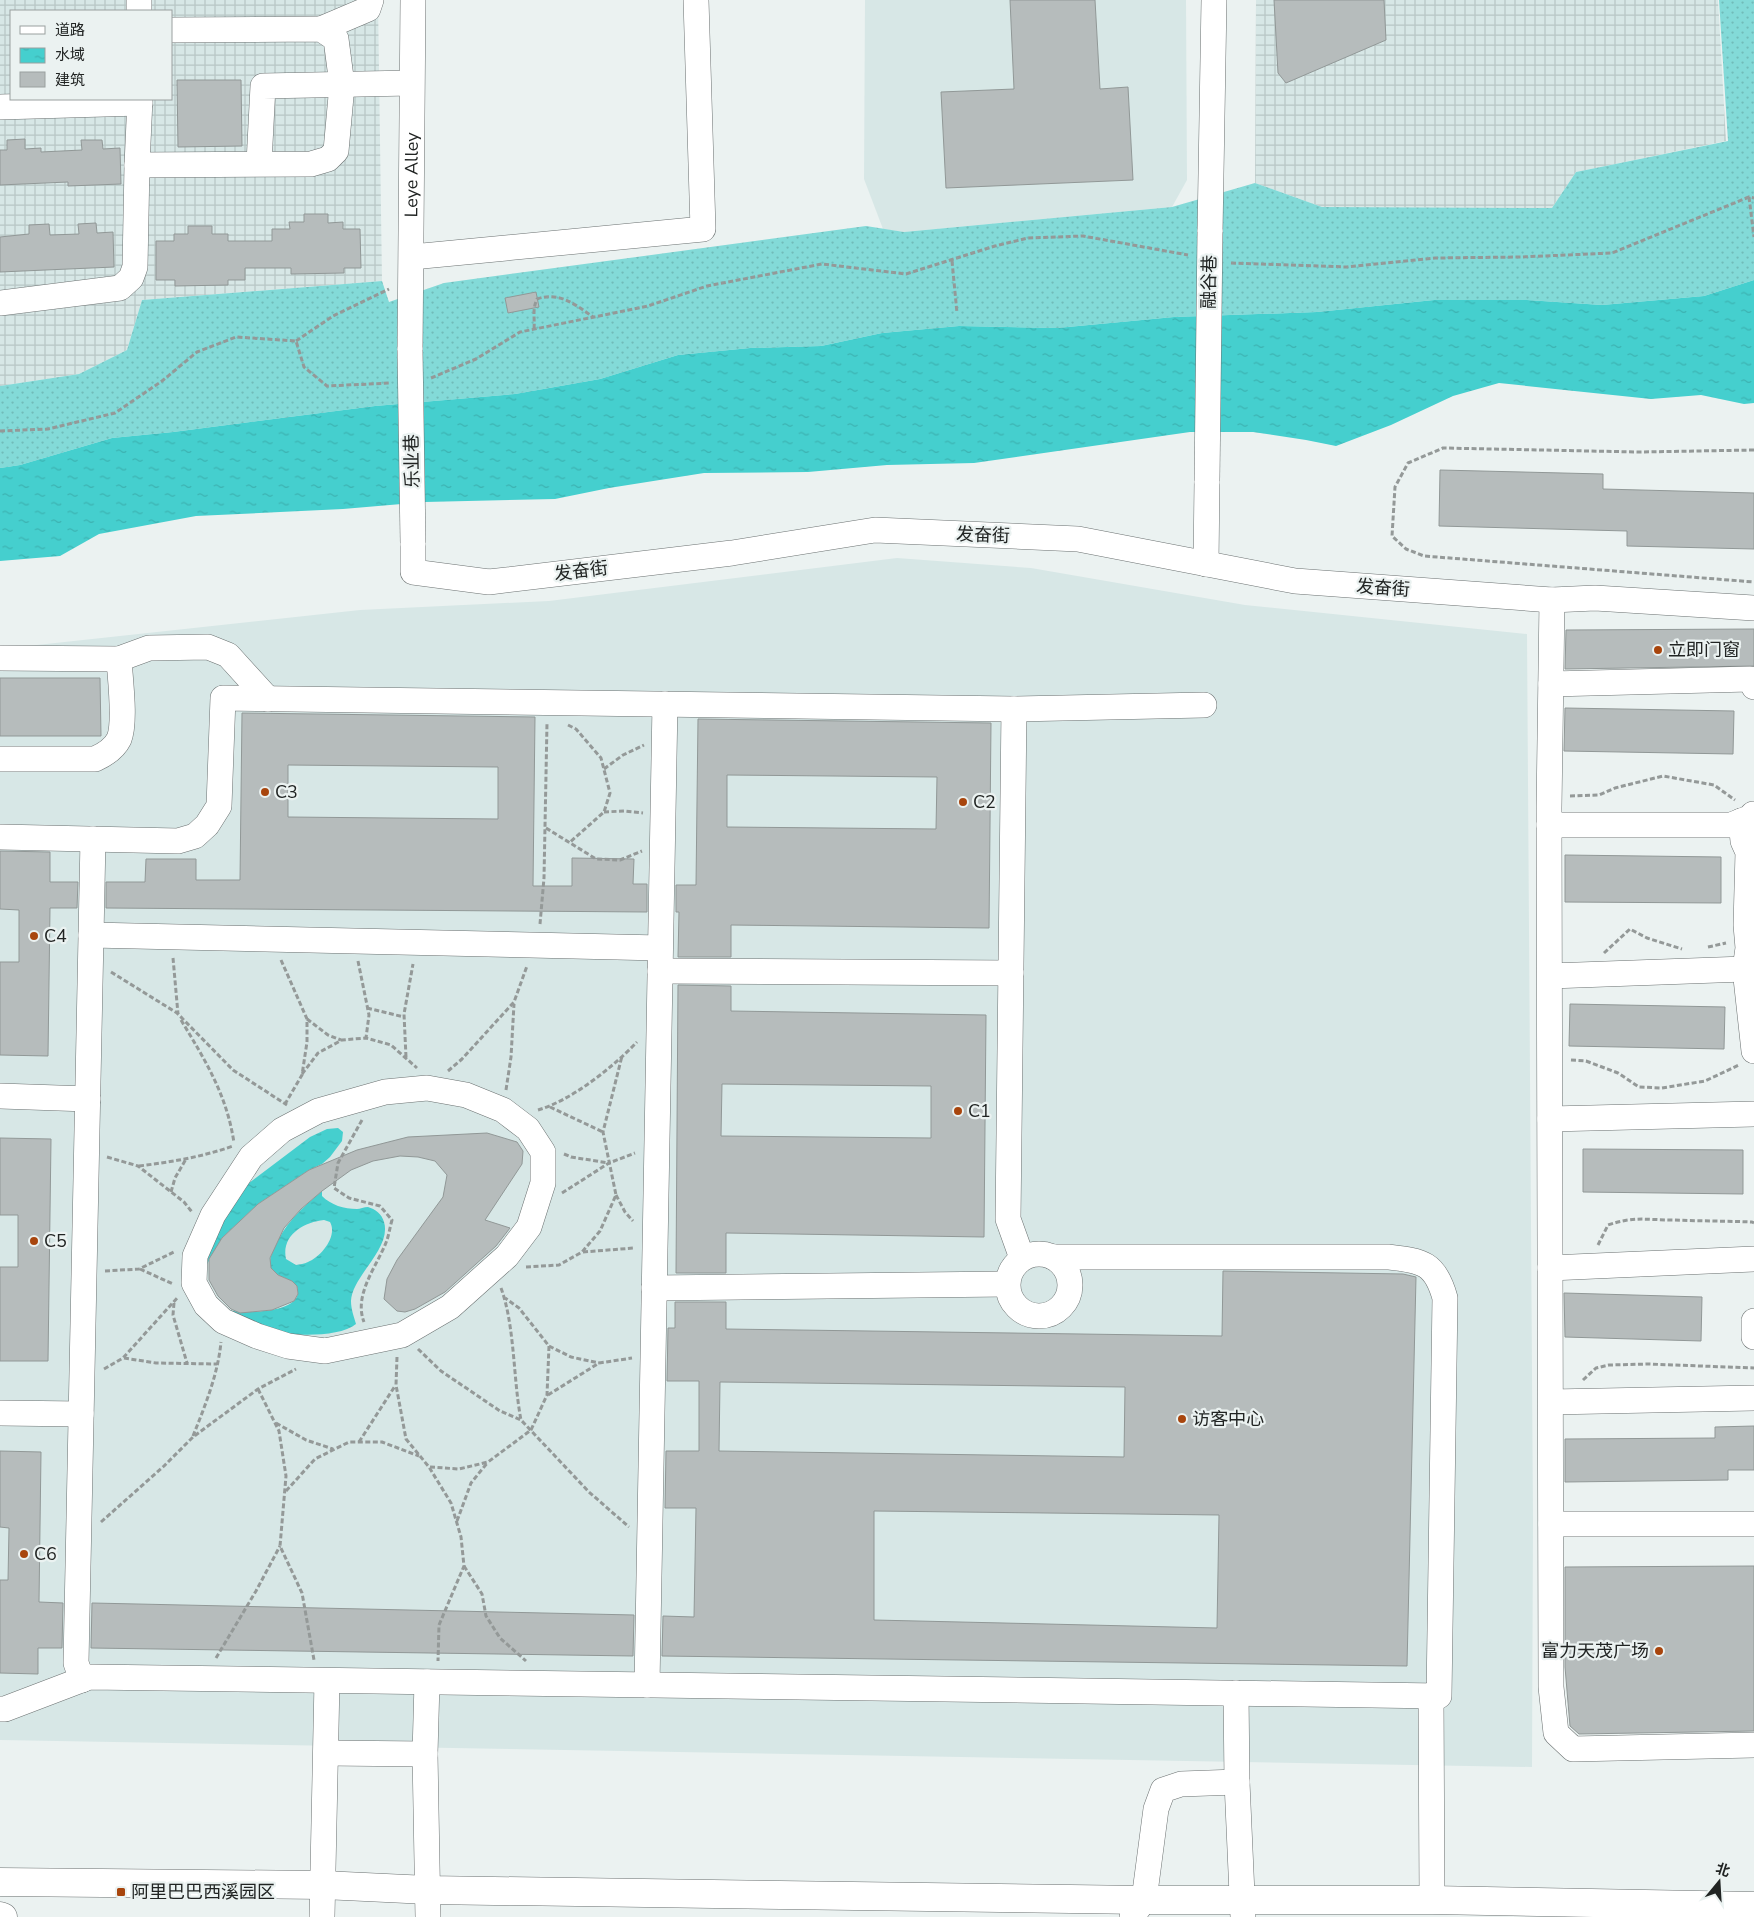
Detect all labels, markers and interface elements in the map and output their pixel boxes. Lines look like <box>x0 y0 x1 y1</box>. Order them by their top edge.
legend <box>10 10 172 100</box>
text: 道路 <box>55 20 85 40</box>
text: 水域 <box>55 45 85 65</box>
text: 建筑 <box>55 70 85 90</box>
street label: Leye Alley <box>399 132 424 218</box>
street label: 融谷巷 <box>1197 255 1221 309</box>
street label: 乐业巷 <box>400 434 424 488</box>
street label: 发奋街 <box>956 522 1010 548</box>
street label: 发奋街 <box>553 556 609 586</box>
street label: 发奋街 <box>1355 574 1411 602</box>
place label: 立即门窗 <box>1668 638 1740 662</box>
marker: 立即门窗 <box>1652 644 1664 656</box>
place label: C3 <box>275 780 298 804</box>
marker: C3 <box>259 786 271 798</box>
place label: C2 <box>973 790 996 814</box>
marker: C2 <box>957 796 969 808</box>
place label: C4 <box>44 924 67 948</box>
marker: C4 <box>28 930 40 942</box>
place label: C1 <box>968 1099 991 1123</box>
marker: C1 <box>952 1105 964 1117</box>
place label: C5 <box>44 1229 67 1253</box>
marker: C5 <box>28 1235 40 1247</box>
place label: 访客中心 <box>1192 1407 1264 1431</box>
marker: 访客中心 <box>1176 1413 1188 1425</box>
place label: C6 <box>34 1542 57 1566</box>
marker: C6 <box>18 1548 30 1560</box>
place label: 富力天茂广场 <box>1541 1639 1649 1663</box>
marker: 富力天茂广场 <box>1653 1645 1665 1657</box>
north arrow <box>1694 1857 1744 1907</box>
text: 北 <box>1713 1859 1732 1881</box>
place label: 阿里巴巴西溪园区 <box>131 1880 275 1904</box>
marker: 阿里巴巴西溪园区 <box>115 1886 127 1898</box>

